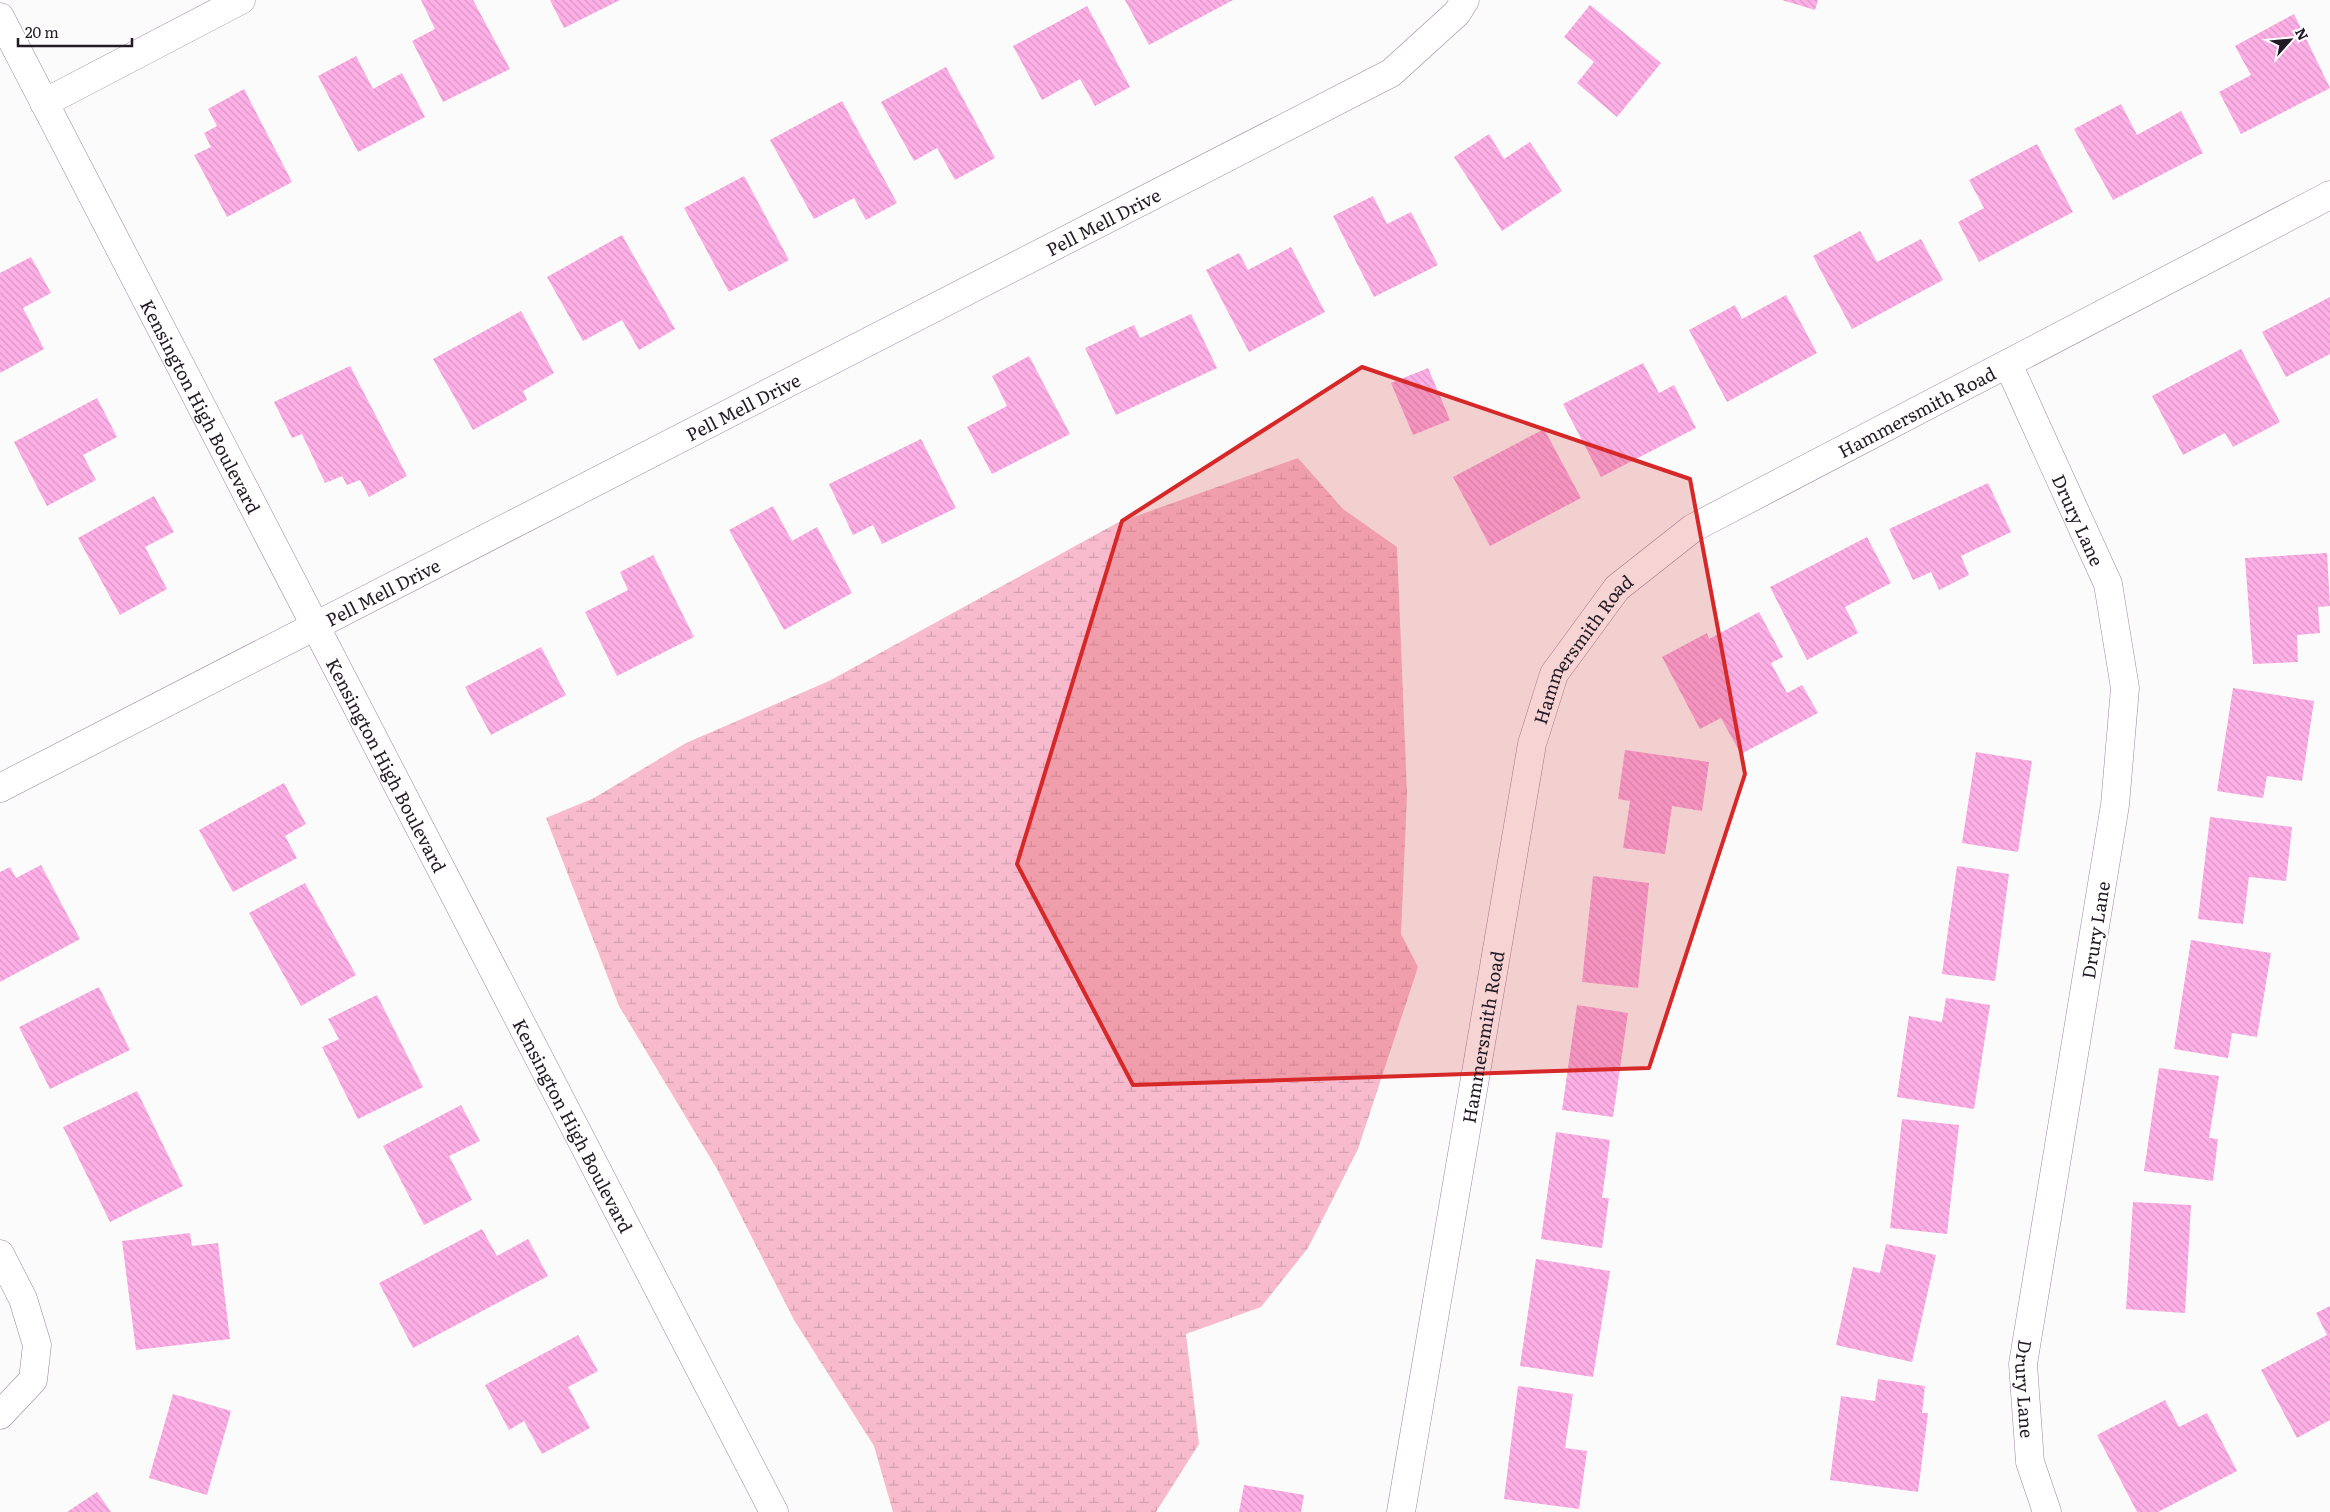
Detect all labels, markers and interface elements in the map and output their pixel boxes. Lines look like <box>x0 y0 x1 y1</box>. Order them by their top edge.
scale bar <box>18 15 131 47</box>
north arrow <box>2265 15 2315 65</box>
text: 20 m <box>25 20 59 43</box>
text: N <box>2291 24 2314 44</box>
street label: Pell Mell Drive <box>1041 180 1165 262</box>
street label: Kensington High Boulevard <box>135 294 268 518</box>
street label: Hammersmith Road <box>1833 359 2000 464</box>
street label: Pell Mell Drive <box>681 366 805 447</box>
street label: Drury Lane <box>2046 469 2111 570</box>
street label: Pell Mell Drive <box>321 551 444 632</box>
street label: Hammersmith Road <box>1526 567 1638 727</box>
street label: Kensington High Boulevard <box>320 653 454 877</box>
street label: Drury Lane <box>2074 879 2116 981</box>
street label: Hammersmith Road <box>1454 949 1510 1125</box>
street label: Kensington High Boulevard <box>507 1013 640 1237</box>
street label: Drury Lane <box>2009 1338 2042 1439</box>

